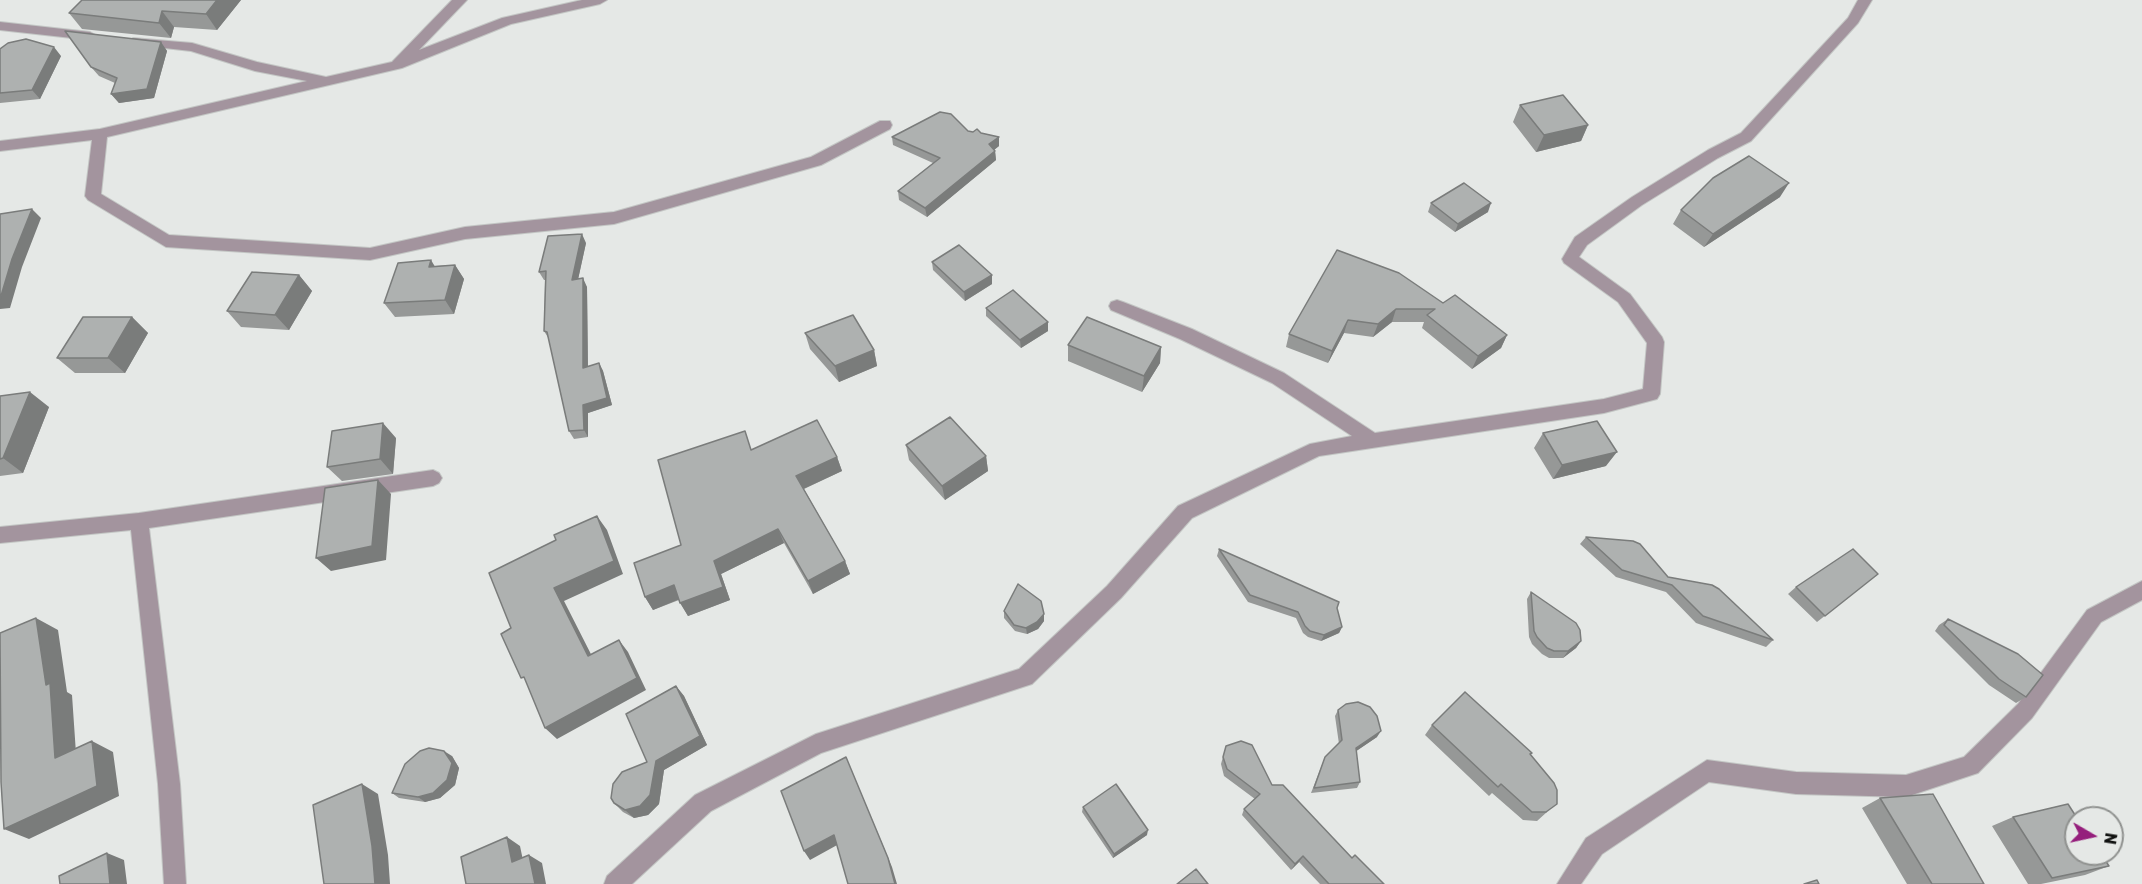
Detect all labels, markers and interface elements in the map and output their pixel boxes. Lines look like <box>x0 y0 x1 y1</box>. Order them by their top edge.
north arrow <box>2064 806 2124 866</box>
text: N <box>2100 831 2121 846</box>

